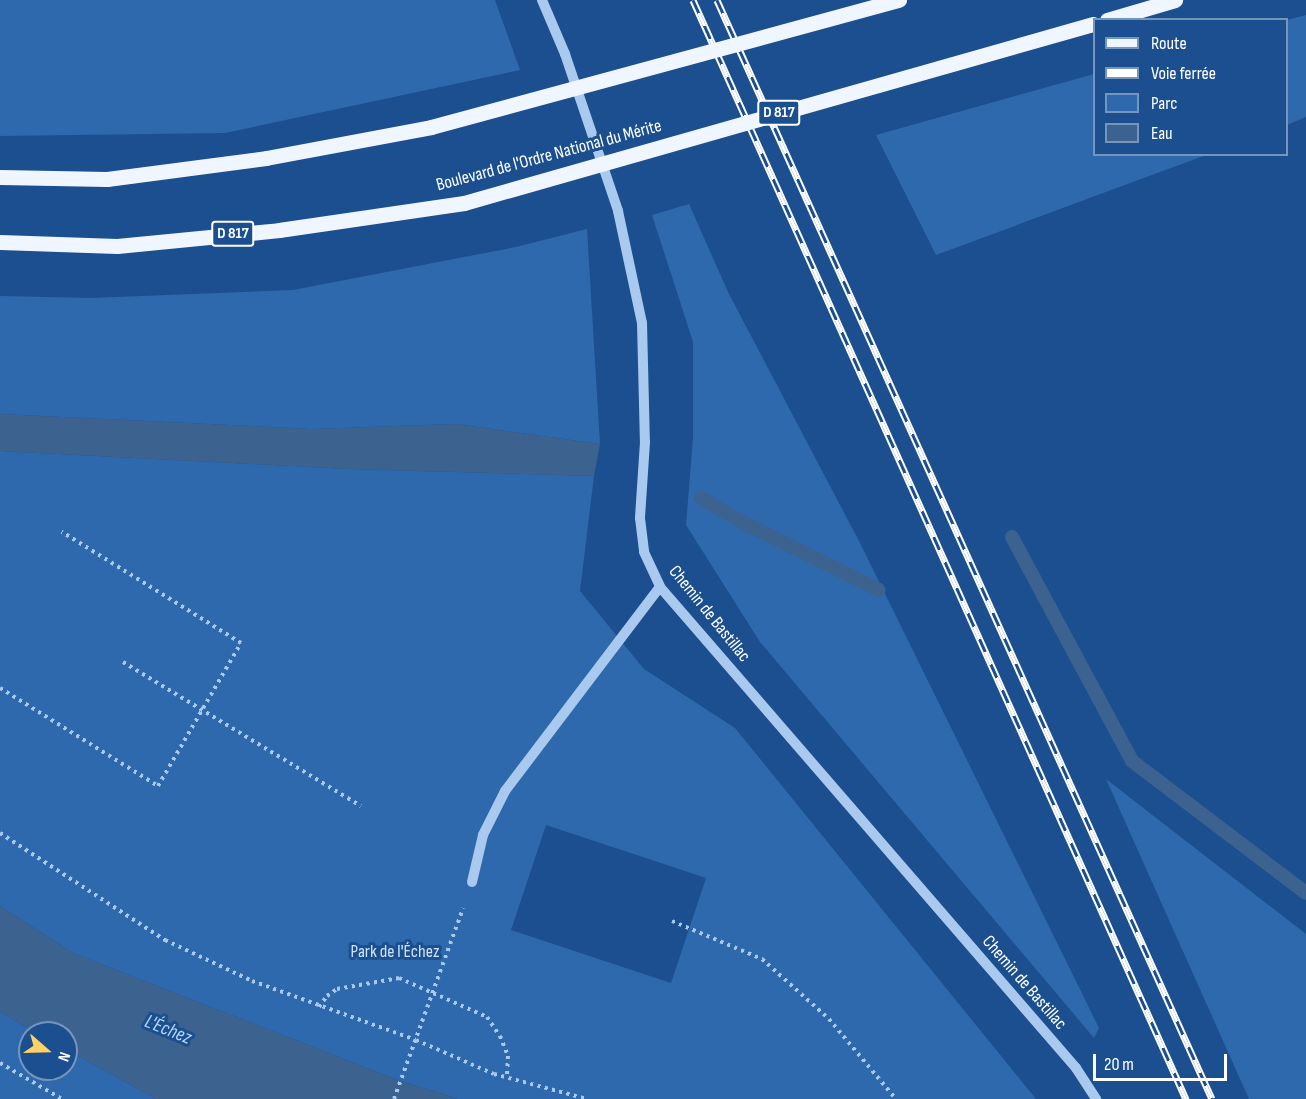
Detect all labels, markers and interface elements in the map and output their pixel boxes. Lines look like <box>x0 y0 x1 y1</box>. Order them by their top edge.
legend <box>1093 18 1288 156</box>
text: Route <box>1151 33 1187 54</box>
text: Voie ferrée <box>1151 63 1216 84</box>
text: Parc <box>1151 93 1177 114</box>
road number: D 817 <box>756 100 802 126</box>
street label: Boulevard de l'Ordre National du Mérite <box>434 115 664 197</box>
text: Eau <box>1151 123 1173 144</box>
road number: D 817 <box>210 221 256 247</box>
street label: Chemin de Bastillac <box>664 561 754 667</box>
street label: Chemin de Bastillac <box>977 931 1071 1035</box>
park label: Park de l'Échez <box>351 941 439 963</box>
water label: L'Échez <box>141 1010 195 1050</box>
north arrow <box>18 1021 78 1081</box>
scale bar <box>1096 1042 1230 1080</box>
text: N <box>53 1049 74 1064</box>
text: 20 m <box>1104 1054 1134 1075</box>

